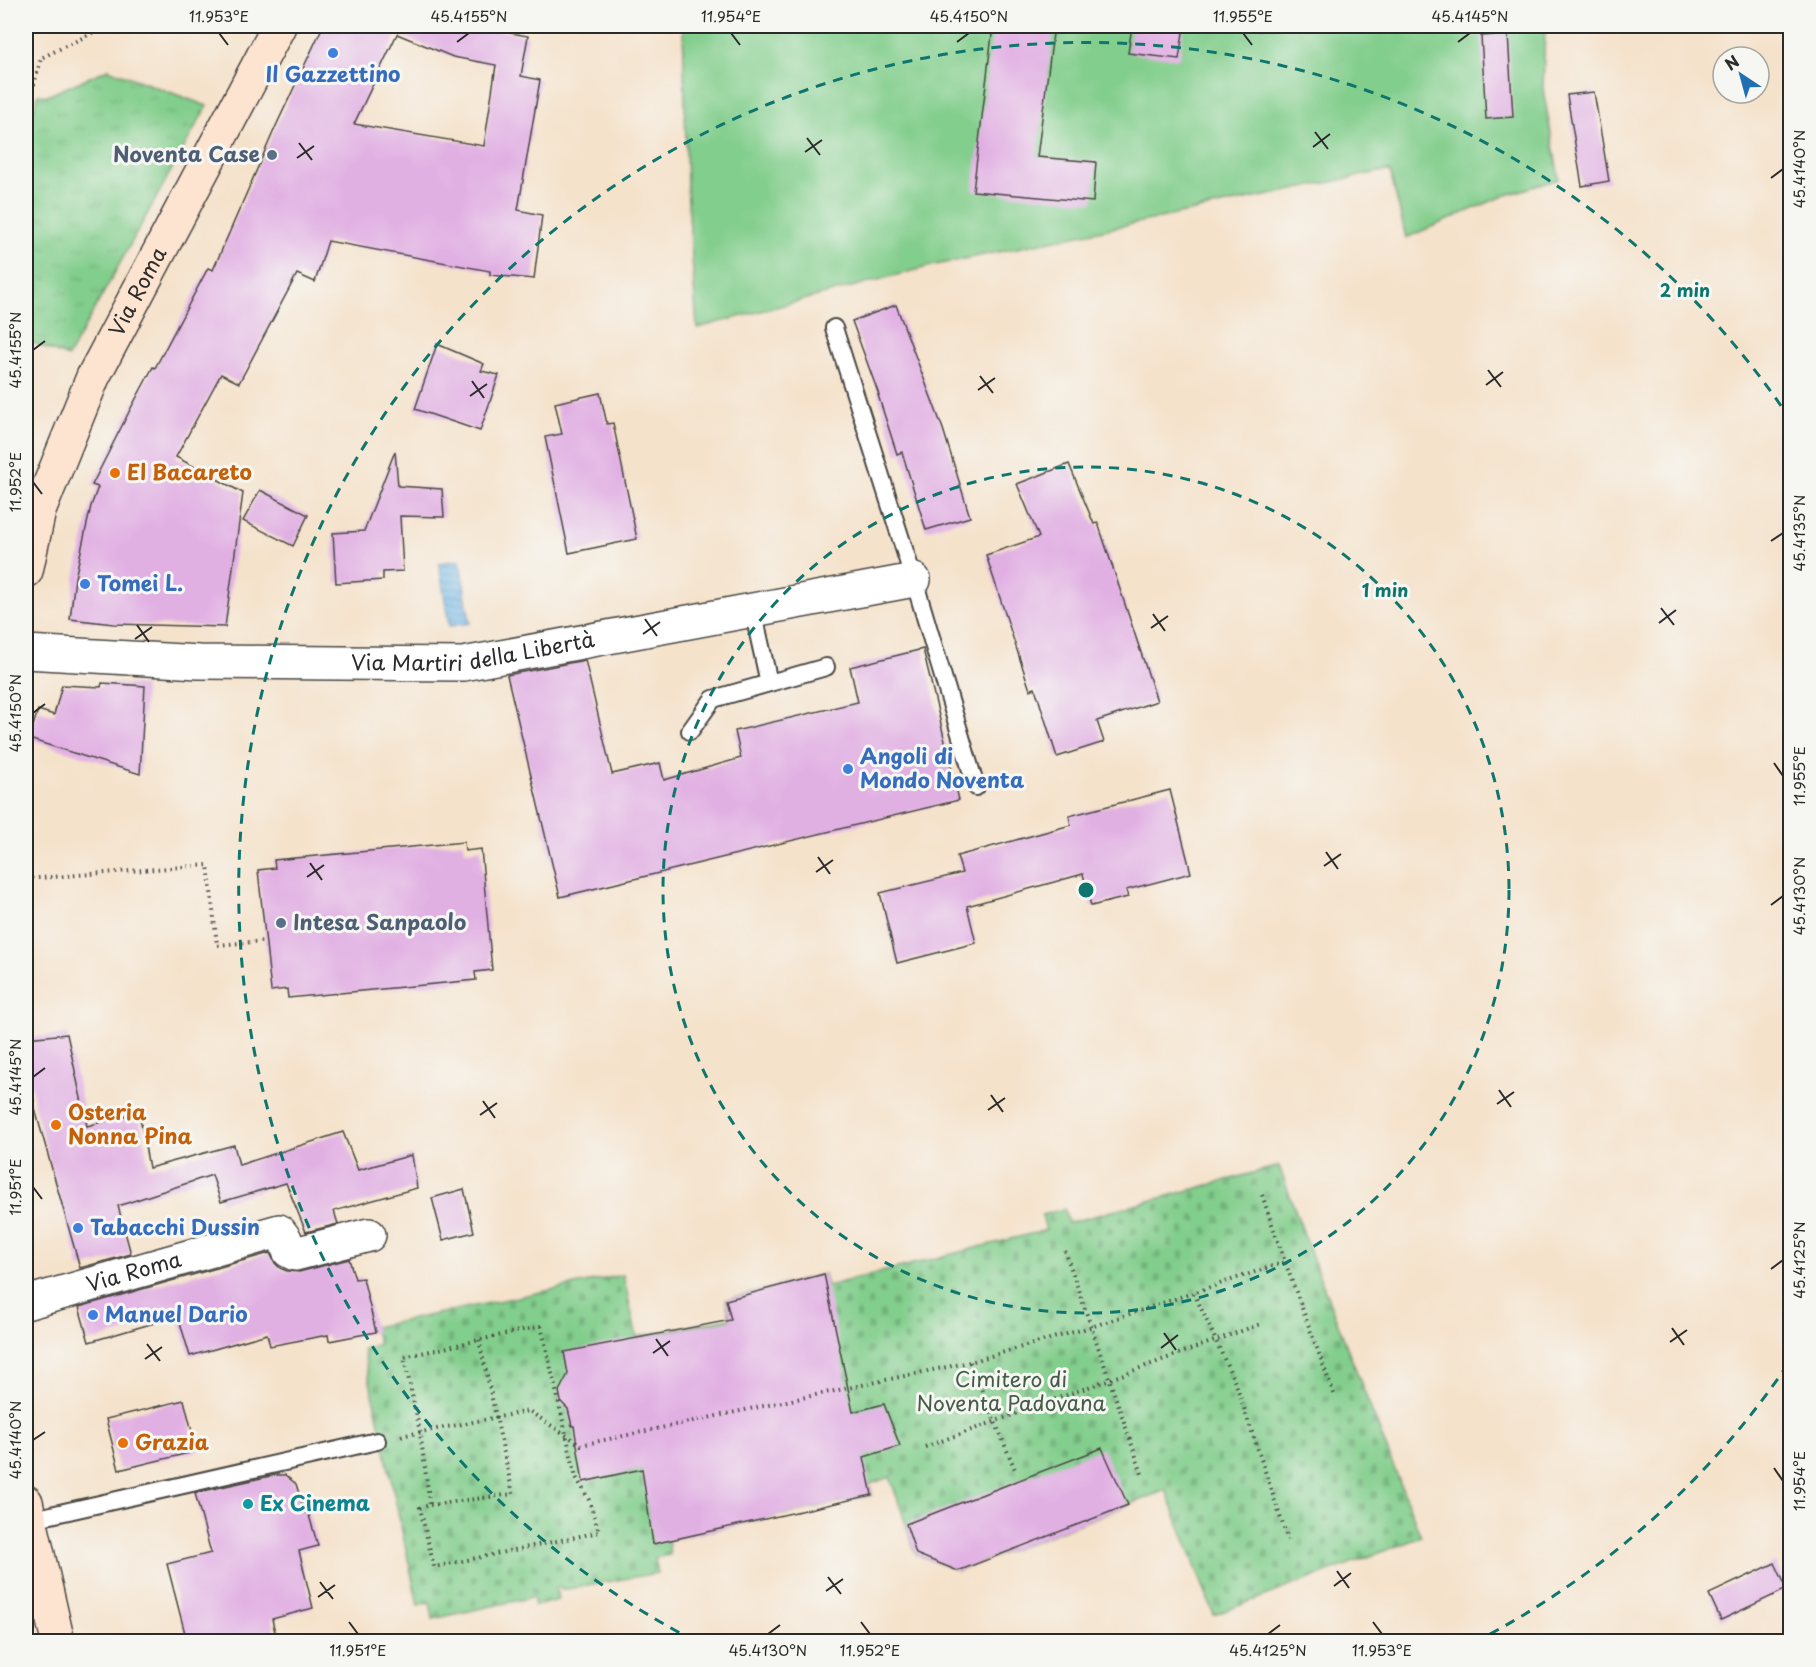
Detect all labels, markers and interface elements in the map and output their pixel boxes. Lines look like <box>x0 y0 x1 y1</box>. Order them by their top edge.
text: 11.953°E <box>189 4 249 27</box>
text: 45.4155°N <box>431 4 507 27</box>
text: 11.954°E <box>701 4 761 27</box>
text: 45.4150°N <box>930 4 1008 27</box>
text: 11.955°E <box>1213 4 1273 27</box>
text: 45.4145°N <box>1432 4 1508 27</box>
north arrow <box>1711 45 1771 105</box>
marker: Il Gazzettino <box>326 46 340 60</box>
text: N <box>1719 49 1744 75</box>
place label: Il Gazzettino <box>266 57 400 89</box>
text: 45.4140°N <box>1787 130 1810 208</box>
place label: Noventa Case <box>113 137 260 169</box>
marker: Noventa Case <box>265 148 279 162</box>
street label: Via Roma <box>99 240 173 342</box>
text: 2 min <box>1660 276 1710 303</box>
text: 45.4155°N <box>3 312 26 388</box>
text: 11.952°E <box>3 452 26 512</box>
place label: El Bacareto <box>127 455 252 487</box>
marker: El Bacareto <box>108 466 122 480</box>
text: 45.4135°N <box>1787 495 1810 571</box>
place label: Tomei L. <box>97 566 183 598</box>
text: 1 min <box>1362 576 1408 603</box>
marker: Tomei L. <box>78 577 92 591</box>
street label: Via Martiri della Libertà <box>351 622 597 678</box>
text: 45.4150°N <box>3 674 26 752</box>
place label: Angoli di Mondo Noventa <box>860 739 1024 795</box>
text: 11.955°E <box>1787 746 1810 806</box>
marker: Angoli di Mondo Noventa <box>841 762 855 776</box>
text: 45.4130°N <box>1787 857 1810 935</box>
centre of rings <box>1076 880 1096 900</box>
place label: Intesa Sanpaolo <box>293 905 466 937</box>
marker: Intesa Sanpaolo <box>274 916 288 930</box>
text: 45.4145°N <box>3 1039 26 1115</box>
place label: Osteria Nonna Pina <box>68 1095 192 1151</box>
marker: Osteria Nonna Pina <box>49 1118 63 1132</box>
text: 11.951°E <box>3 1158 26 1216</box>
place label: Tabacchi Dussin <box>90 1210 260 1242</box>
marker: Tabacchi Dussin <box>71 1221 85 1235</box>
text: 45.4125°N <box>1787 1221 1810 1299</box>
street label: Via Roma <box>82 1242 185 1299</box>
place label: Manuel Dario <box>105 1297 248 1329</box>
marker: Manuel Dario <box>86 1308 100 1322</box>
park label: Cimitero di Noventa Padovana <box>916 1362 1106 1418</box>
text: 45.4140°N <box>3 1401 26 1479</box>
place label: Grazia <box>135 1425 210 1457</box>
marker: Grazia <box>116 1436 130 1450</box>
text: 11.954°E <box>1787 1451 1810 1511</box>
place label: Ex Cinema <box>260 1486 370 1518</box>
marker: Ex Cinema <box>241 1497 255 1511</box>
text: 11.951°E <box>329 1638 387 1661</box>
text: 45.4130°N <box>729 1638 807 1661</box>
text: 11.952°E <box>840 1638 900 1661</box>
text: 45.4125°N <box>1229 1638 1307 1661</box>
text: 11.953°E <box>1352 1638 1412 1661</box>

